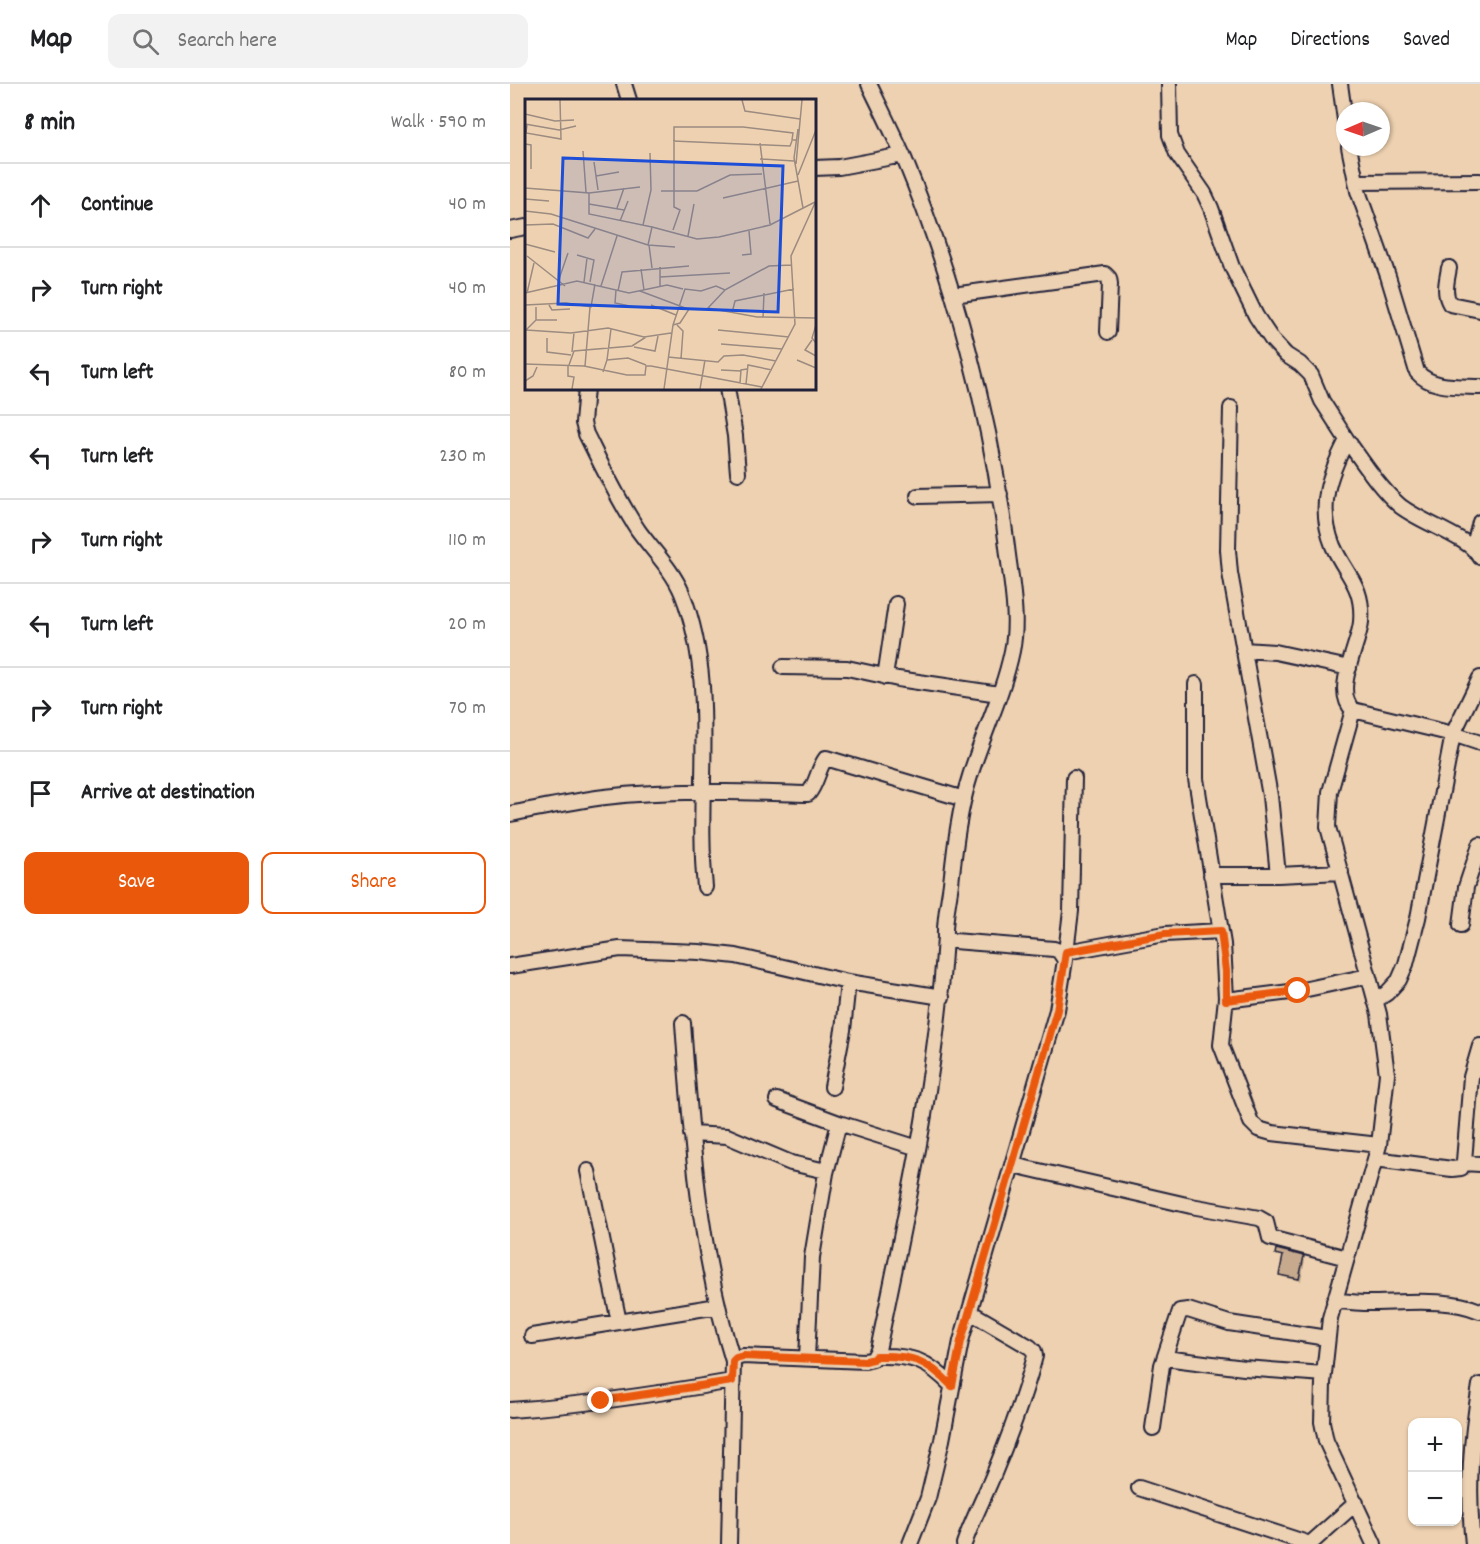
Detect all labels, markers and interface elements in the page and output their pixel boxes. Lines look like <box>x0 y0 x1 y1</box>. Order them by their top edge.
search box <box>108 14 528 68</box>
text: Map <box>30 21 72 61</box>
icon: search <box>129 25 162 58</box>
text: Search here <box>177 26 277 57</box>
text: Map <box>1226 26 1257 56</box>
text: Directions <box>1290 26 1370 56</box>
text: Saved <box>1403 26 1450 56</box>
inset map <box>525 99 816 390</box>
north arrow <box>1336 102 1390 156</box>
text: 8 min <box>24 105 75 142</box>
text: Walk · 590 m <box>391 109 486 137</box>
icon: ahead <box>24 189 57 222</box>
text: Continue <box>81 190 153 221</box>
text: 40 m <box>448 191 486 219</box>
icon: right <box>24 273 57 306</box>
text: Turn right <box>81 274 163 305</box>
text: 40 m <box>448 275 486 303</box>
icon: left <box>24 357 57 390</box>
text: Turn left <box>81 358 153 389</box>
text: 80 m <box>449 359 486 387</box>
icon: left <box>24 441 57 474</box>
text: Turn left <box>81 442 153 473</box>
text: 230 m <box>439 443 486 471</box>
icon: right <box>24 525 57 558</box>
text: Turn right <box>81 526 163 557</box>
text: 110 m <box>448 527 486 555</box>
icon: left <box>24 609 57 642</box>
text: Turn left <box>81 610 153 641</box>
text: 20 m <box>448 611 486 639</box>
icon: right <box>24 693 57 726</box>
text: Turn right <box>81 694 163 725</box>
text: 70 m <box>449 695 486 723</box>
icon: arrive <box>24 777 57 810</box>
text: Arrive at destination <box>81 778 255 809</box>
button: Save <box>24 852 249 914</box>
button: Share <box>261 852 486 914</box>
route start <box>1284 977 1310 1003</box>
route end <box>587 1387 613 1413</box>
map controls <box>1408 1418 1462 1526</box>
button: + <box>1408 1418 1462 1472</box>
button: − <box>1408 1472 1462 1526</box>

